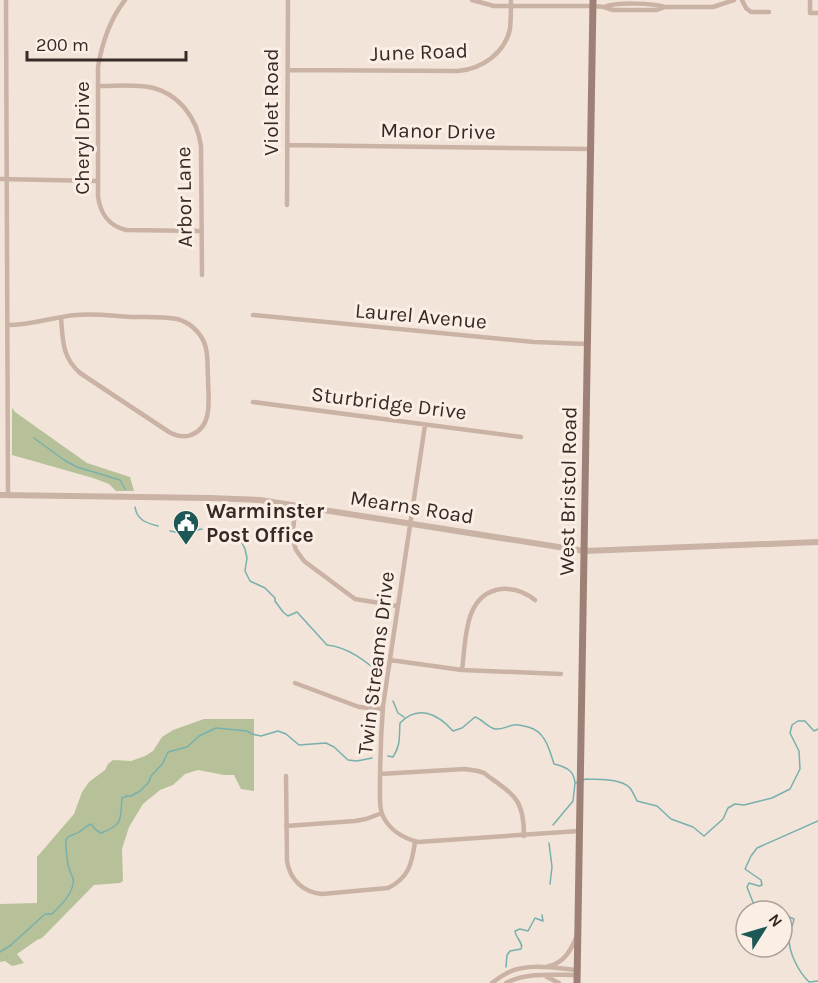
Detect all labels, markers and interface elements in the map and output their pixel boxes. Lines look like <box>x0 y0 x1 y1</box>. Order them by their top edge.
scale bar <box>27 24 186 62</box>
text: 200 m <box>36 34 89 56</box>
street label: June Road <box>370 38 468 66</box>
street label: Violet Road <box>259 48 283 156</box>
street label: Cheryl Drive <box>70 81 94 195</box>
street label: Manor Drive <box>380 118 496 144</box>
street label: Arbor Lane <box>171 146 197 248</box>
street label: Laurel Avenue <box>354 298 488 334</box>
street label: Sturbridge Drive <box>310 382 468 424</box>
street label: West Bristol Road <box>555 406 581 576</box>
street label: Mearns Road <box>349 485 475 529</box>
place label: Warminster Post Office <box>206 499 325 547</box>
public building icon: Warminster Post Office <box>171 508 201 546</box>
street label: Twin Streams Drive <box>353 570 399 756</box>
north arrow <box>734 899 794 959</box>
text: N <box>765 910 787 931</box>

